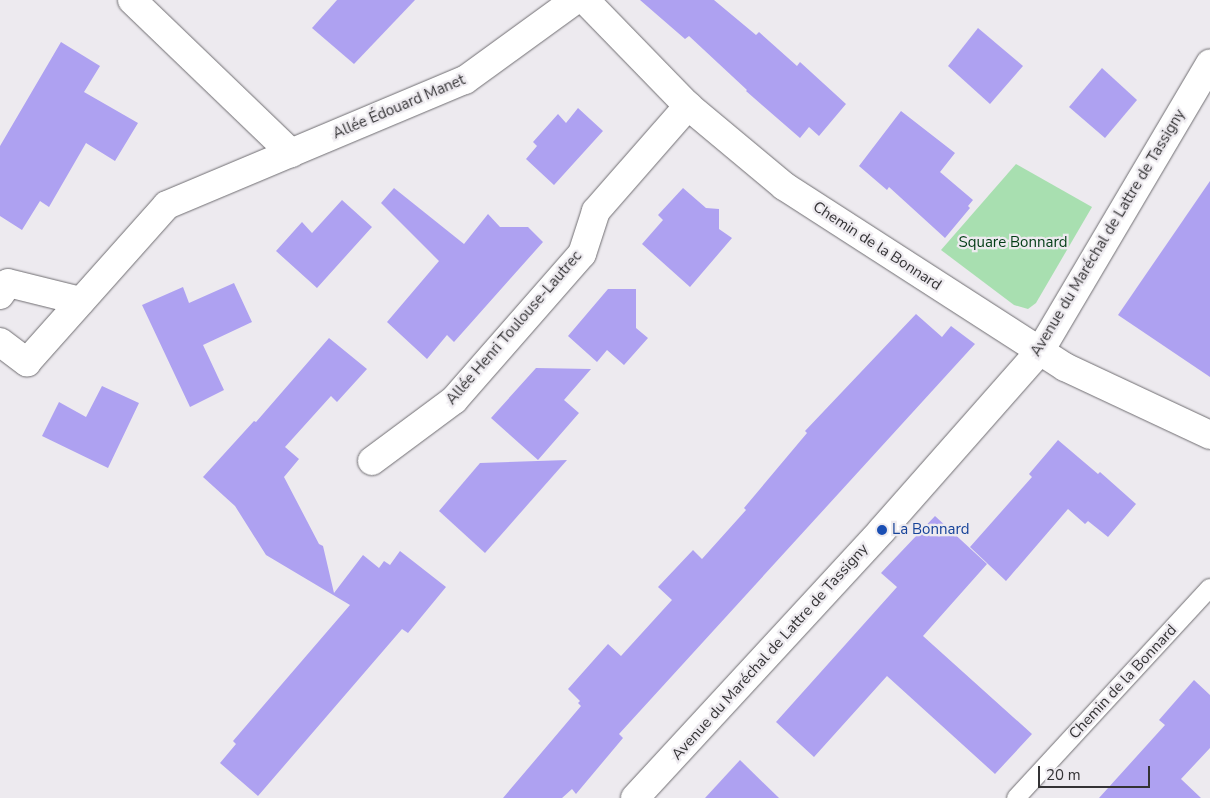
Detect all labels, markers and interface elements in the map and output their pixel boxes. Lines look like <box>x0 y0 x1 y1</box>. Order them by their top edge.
street label: Allée Édouard Manet <box>330 71 468 143</box>
street label: Avenue du Maréchal de Lattre de Tassigny <box>1027 106 1189 360</box>
street label: Chemin de la Bonnard <box>809 198 945 294</box>
park label: Square Bonnard <box>959 234 1067 252</box>
street label: Allée Henri Toulouse-Lautrec <box>442 248 586 408</box>
place label: La Bonnard <box>892 521 969 539</box>
marker: La Bonnard <box>876 524 888 536</box>
street label: Avenue du Maréchal de Lattre de Tassigny <box>668 540 872 764</box>
street label: Chemin de la Bonnard <box>1065 621 1181 743</box>
scale bar <box>1040 756 1152 788</box>
text: 20 m <box>1046 765 1081 785</box>

